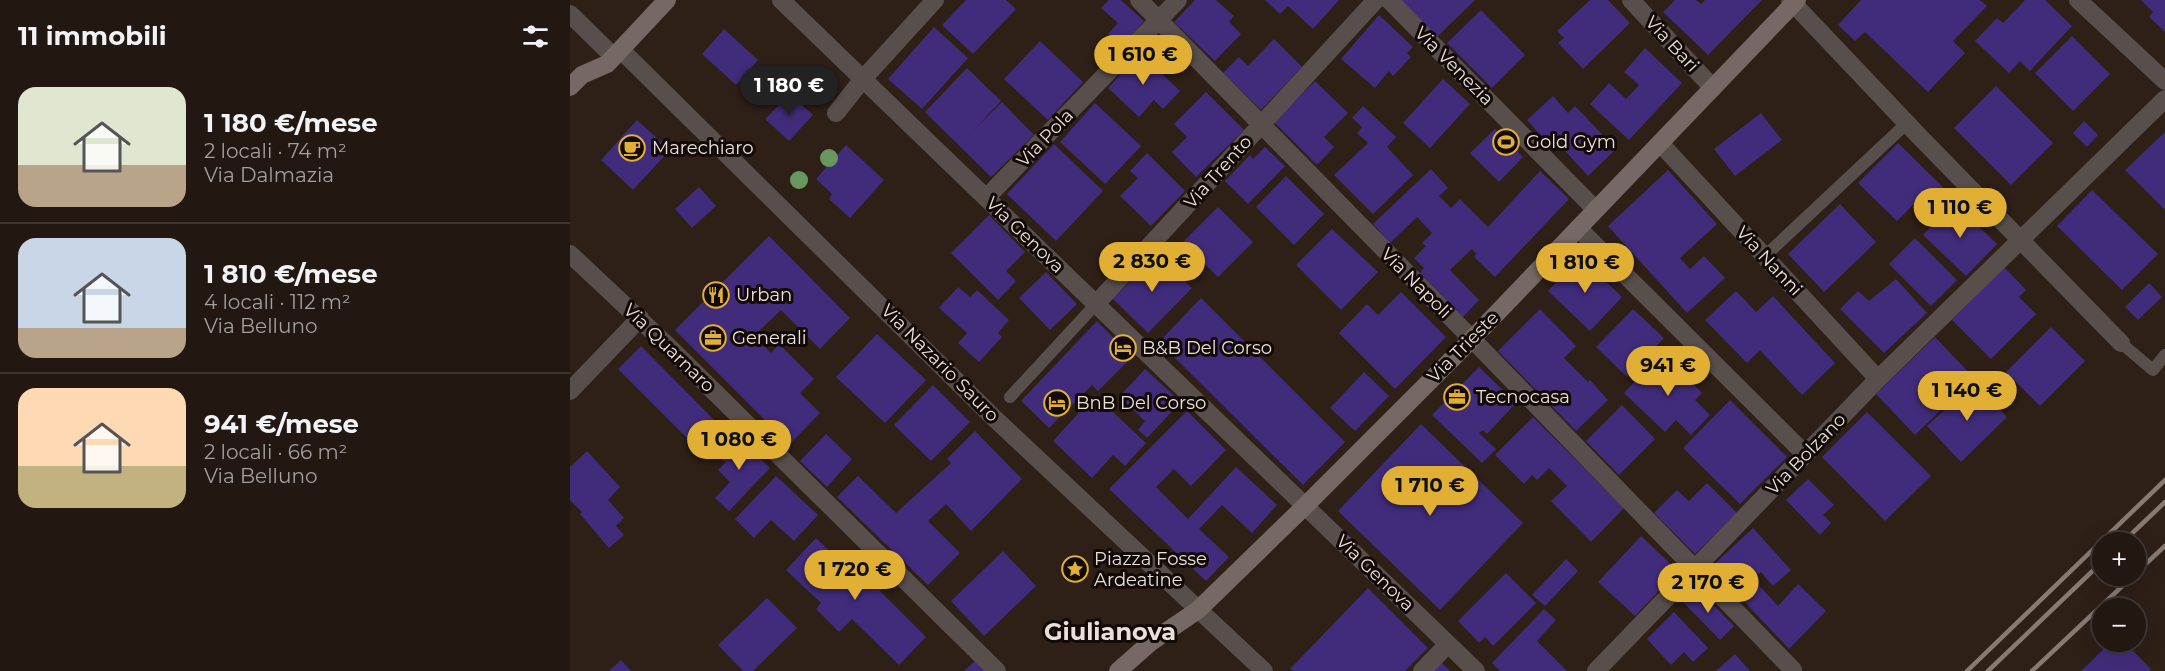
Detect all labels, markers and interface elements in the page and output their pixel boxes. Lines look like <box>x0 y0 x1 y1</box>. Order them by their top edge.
street label: Via Bari <box>1641 11 1703 77</box>
text: 11 immobili <box>18 20 167 52</box>
icon: filters <box>519 20 552 53</box>
street label: Via Venezia <box>1410 22 1498 110</box>
pin: 1 610 € <box>1088 35 1198 86</box>
text: 1 610 € <box>1108 42 1178 66</box>
pin: 1 180 € <box>734 66 844 117</box>
text: 1 180 € <box>754 73 824 97</box>
street label: Via Pola <box>1012 105 1078 171</box>
text: 1 180 €/mese <box>204 107 378 139</box>
icon: home <box>66 111 138 183</box>
sports icon: Gold Gym <box>1491 127 1521 157</box>
street label: Via Trento <box>1179 131 1257 213</box>
place label: Gold Gym <box>1526 131 1616 153</box>
cafe icon: Marechiaro <box>617 133 647 163</box>
place label: Marechiaro <box>652 137 754 159</box>
text: 2 locali · 74 m² <box>204 139 347 163</box>
text: Via Dalmazia <box>204 163 334 187</box>
pin: 1 110 € <box>1905 188 2015 239</box>
street label: Via Genova <box>981 192 1069 278</box>
text: 1 110 € <box>1928 195 1992 219</box>
street label: Via Nanni <box>1731 222 1807 300</box>
pin: 2 830 € <box>1097 242 1207 293</box>
street label: Via Napoli <box>1376 243 1456 323</box>
pin: 1 810 € <box>1530 243 1640 294</box>
text: 2 830 € <box>1113 249 1191 273</box>
text: 1 810 € <box>1550 250 1620 274</box>
text: 1 810 €/mese <box>204 258 378 290</box>
icon: home <box>66 262 138 334</box>
restaurant icon: Urban <box>701 280 731 310</box>
place label: Urban <box>736 284 792 306</box>
text: 4 locali · 112 m² <box>204 290 351 314</box>
street label: Via Quarnaro <box>619 299 719 397</box>
street label: Via Nazario Sauro <box>877 300 1003 426</box>
street label: Via Trieste <box>1423 307 1503 387</box>
text: Via Belluno <box>204 314 317 338</box>
office icon: Generali <box>698 323 728 353</box>
place label: Generali <box>732 327 807 349</box>
hotel icon: B&B Del Corso <box>1108 333 1138 363</box>
place label: B&B Del Corso <box>1142 337 1272 359</box>
pin: 941 € <box>1626 346 1710 397</box>
text: 941 € <box>1640 353 1696 377</box>
pin: 1 140 € <box>1912 371 2022 422</box>
text: 1 140 € <box>1932 378 2002 402</box>
office icon: Tecnocasa <box>1442 382 1472 412</box>
place label: Tecnocasa <box>1476 386 1570 408</box>
hotel icon: BnB Del Corso <box>1042 388 1072 418</box>
place label: BnB Del Corso <box>1076 392 1206 414</box>
text: 941 €/mese <box>204 408 359 440</box>
street label: Via Bolzano <box>1761 408 1851 500</box>
icon: home <box>66 412 138 484</box>
pin: 1 080 € <box>684 420 794 471</box>
text: 1 080 € <box>701 427 777 451</box>
text: 2 locali · 66 m² <box>204 440 347 464</box>
text: Via Belluno <box>204 464 317 488</box>
pin: 1 710 € <box>1375 466 1485 517</box>
text: 1 710 € <box>1395 473 1465 497</box>
street label: Via Genova <box>1331 530 1419 616</box>
map controls <box>2092 532 2146 652</box>
button: + <box>2092 532 2146 586</box>
place label: Piazza Fosse Ardeatine <box>1094 548 1207 591</box>
pin: 1 720 € <box>800 550 910 601</box>
place icon: Piazza Fosse Ardeatine <box>1060 554 1090 584</box>
text: 1 720 € <box>818 557 892 581</box>
pin: 2 170 € <box>1653 563 1763 614</box>
text: 2 170 € <box>1672 570 1744 594</box>
button: − <box>2092 598 2146 652</box>
district label: Giulianova <box>1044 617 1176 646</box>

